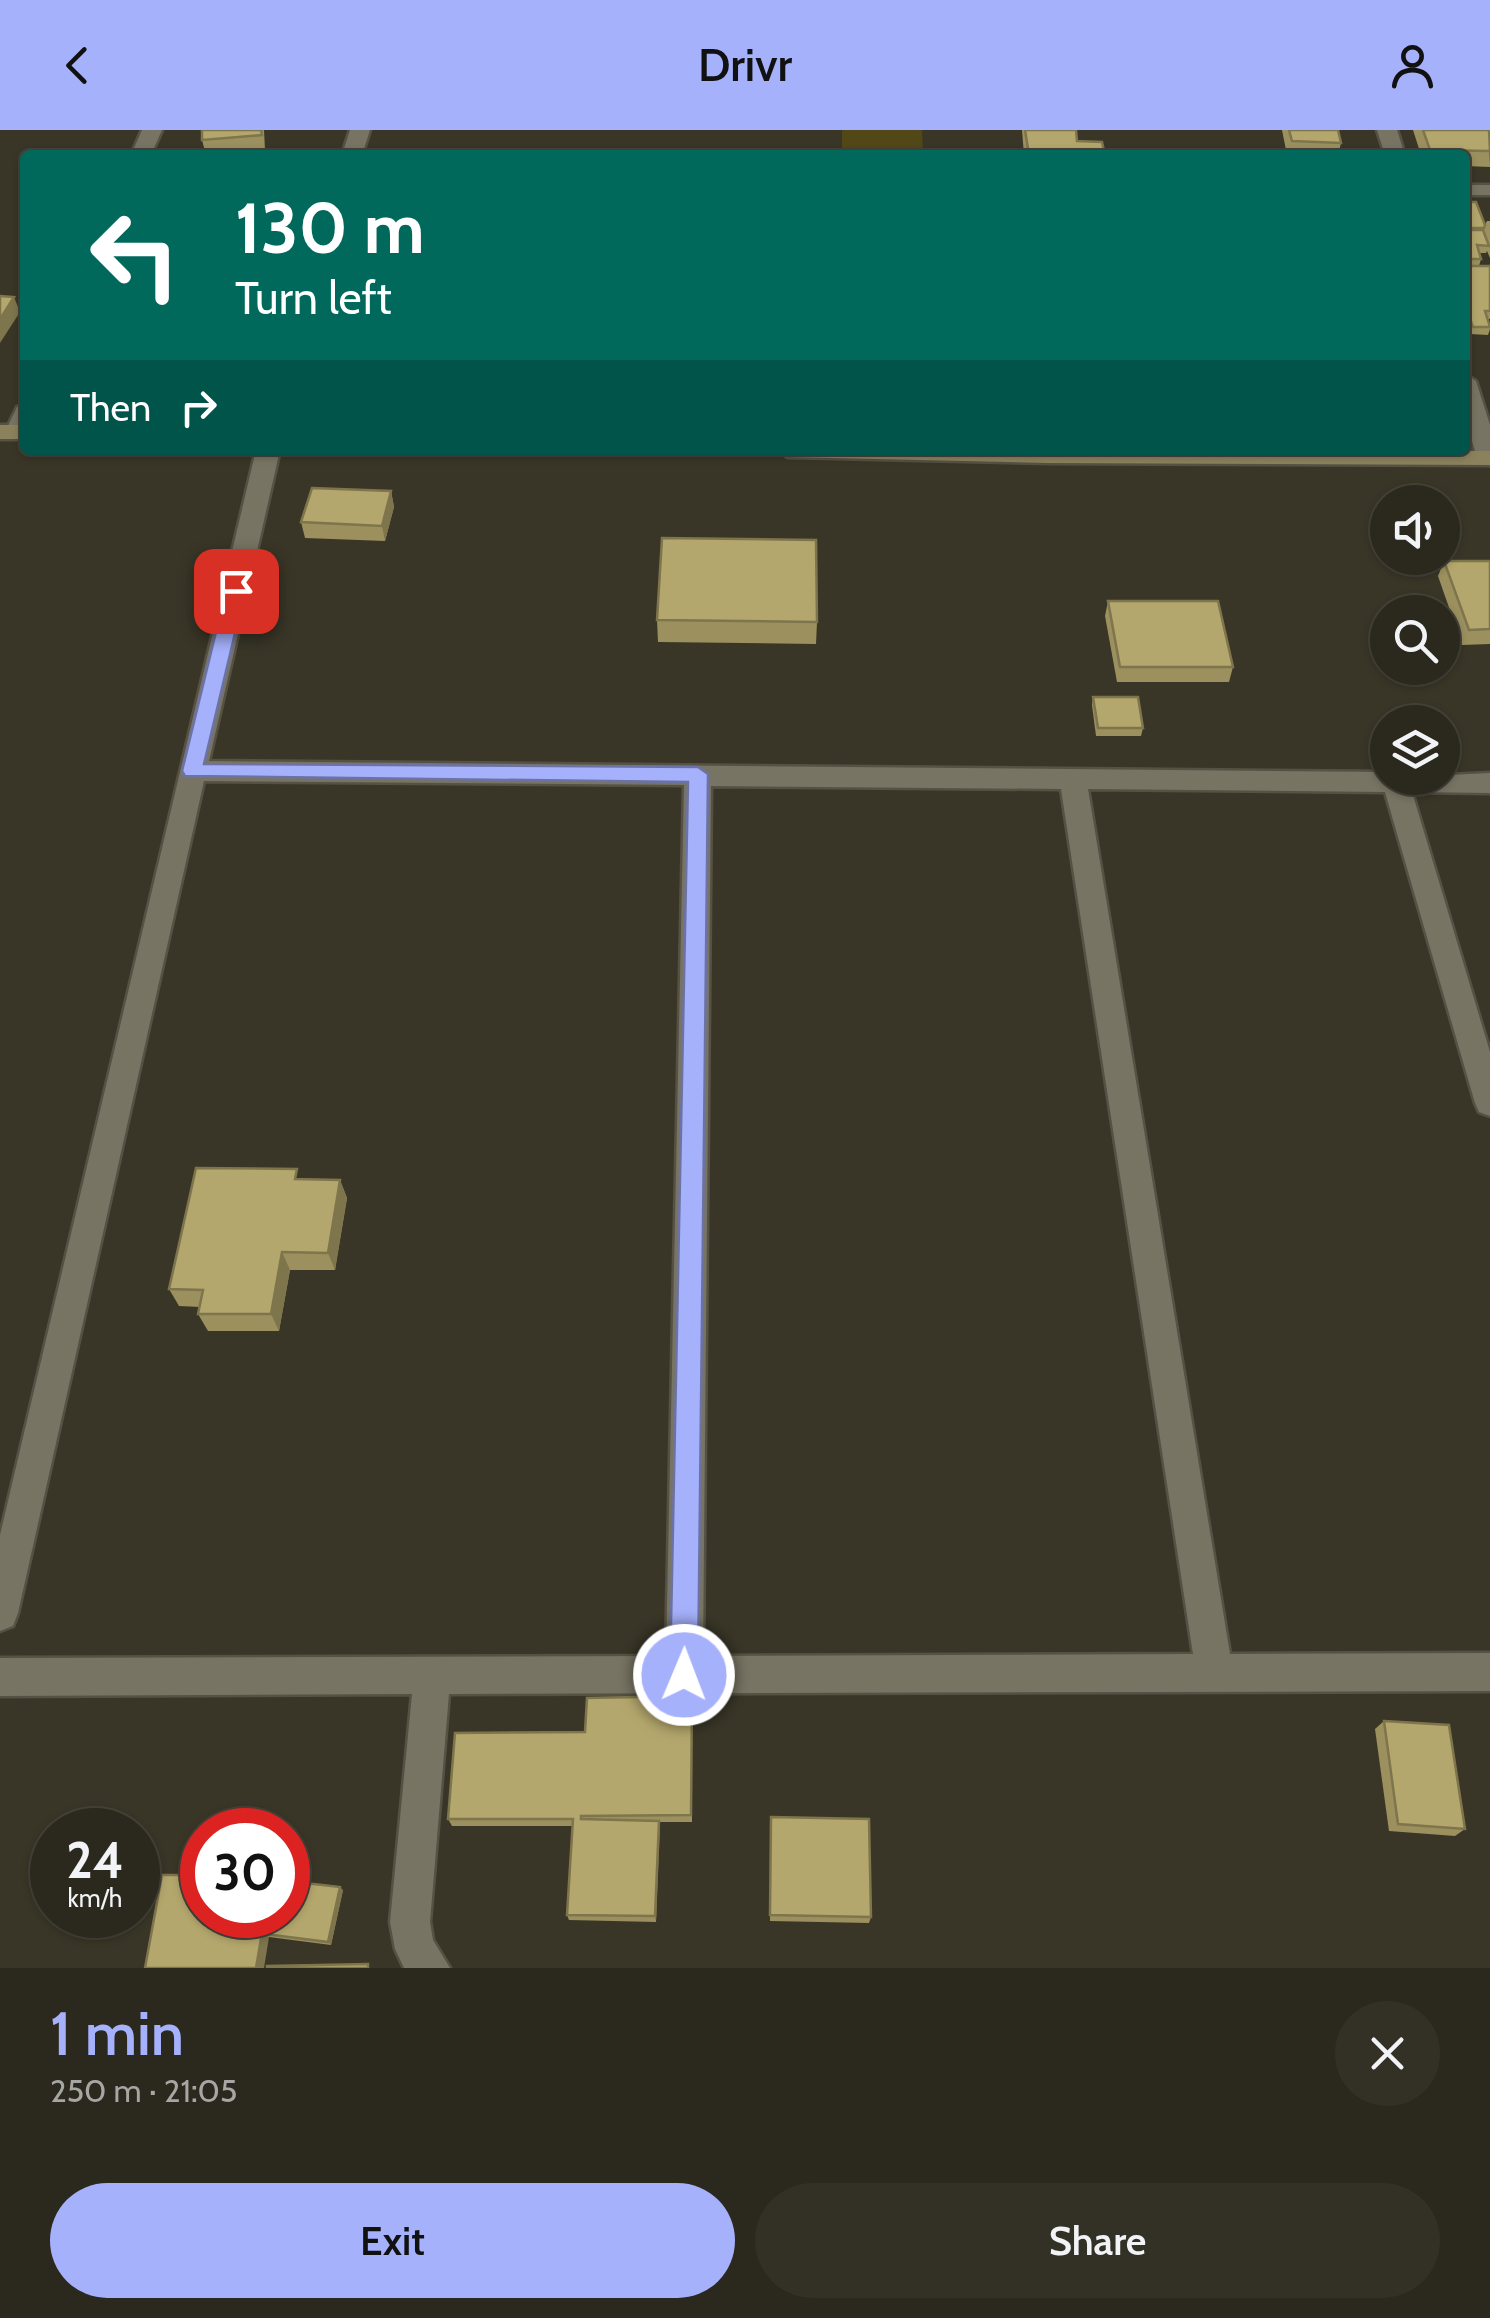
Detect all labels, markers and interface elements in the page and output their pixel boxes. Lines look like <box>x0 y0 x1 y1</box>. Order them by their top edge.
icon: back <box>50 38 105 93</box>
text: Drivr <box>698 38 792 92</box>
icon: person <box>1385 38 1440 93</box>
text: 130 m <box>235 185 425 271</box>
icon: left <box>70 190 200 320</box>
text: Turn left <box>235 271 392 325</box>
icon: right <box>171 380 226 435</box>
text: Then <box>70 384 151 431</box>
map controls <box>1370 485 1460 795</box>
button: sound <box>1370 485 1460 575</box>
pin <box>194 549 279 634</box>
icon: arrive <box>209 564 264 619</box>
button: search <box>1370 595 1460 685</box>
button: layers <box>1370 705 1460 795</box>
position arrow <box>632 1623 736 1727</box>
speed limit sign: 30 <box>180 1808 310 1938</box>
text: 24 <box>66 1830 124 1891</box>
text: km/h <box>68 1883 122 1913</box>
text: 1 min <box>50 1997 184 2070</box>
button: close <box>1335 2001 1440 2106</box>
text: 250 m · 21:05 <box>50 2071 237 2110</box>
button: Exit <box>50 2183 735 2298</box>
button: Share <box>755 2183 1440 2298</box>

